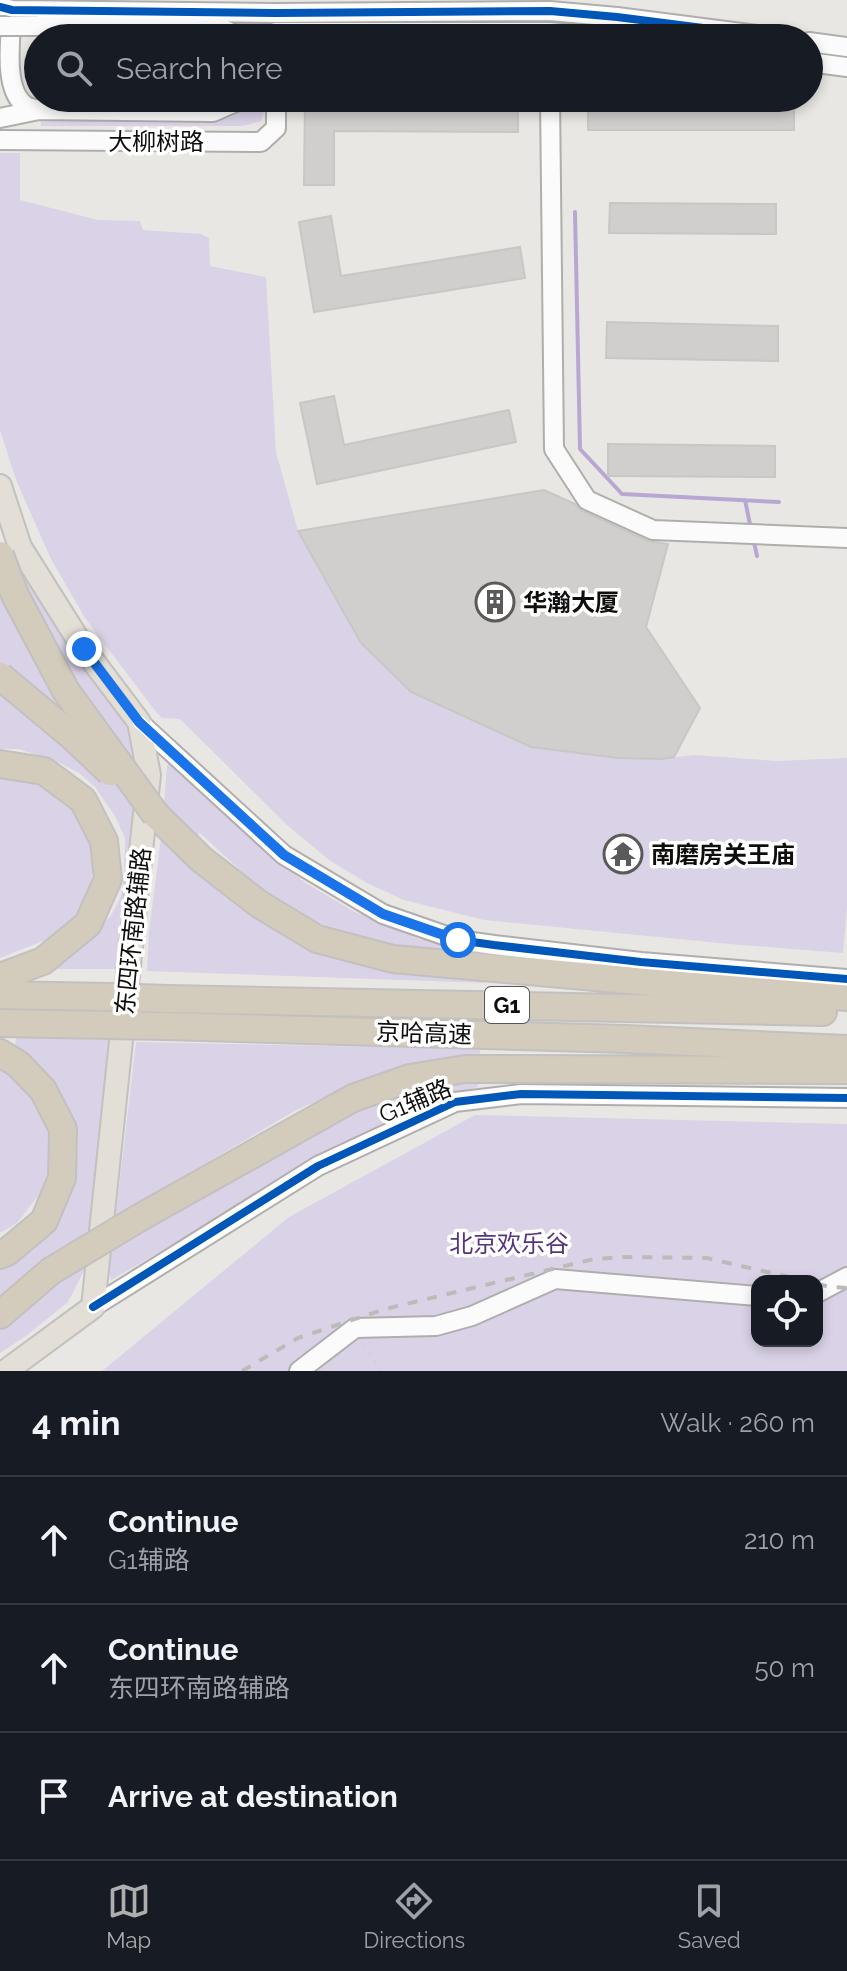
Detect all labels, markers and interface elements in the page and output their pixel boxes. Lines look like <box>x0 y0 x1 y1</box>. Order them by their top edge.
search box <box>24 24 823 112</box>
icon: search <box>52 46 96 90</box>
text: Search here <box>116 51 283 86</box>
street label: 大柳树路 <box>108 127 204 156</box>
building icon: 华瀚大厦 <box>474 581 516 623</box>
place label: 华瀚大厦 <box>523 588 619 617</box>
route end <box>66 631 102 667</box>
temple icon: 南磨房关王庙 <box>602 833 644 875</box>
place label: 南磨房关王庙 <box>651 840 795 869</box>
street label: 东四环南路辅路 <box>110 846 156 1016</box>
route start <box>440 922 476 958</box>
road number: G1 <box>485 987 529 1023</box>
street label: 京哈高速 <box>376 1017 472 1049</box>
street label: G1辅路 <box>375 1073 455 1129</box>
park label: 北京欢乐谷 <box>449 1229 569 1258</box>
map controls <box>751 1275 823 1347</box>
button: locate <box>751 1275 823 1347</box>
text: 4 min <box>32 1403 120 1443</box>
text: Walk · 260 m <box>660 1408 815 1438</box>
text: Continue <box>108 1504 239 1539</box>
icon: ahead <box>32 1518 76 1562</box>
text: 210 m <box>744 1525 815 1555</box>
text: G1辅路 <box>108 1545 190 1575</box>
text: Continue <box>108 1632 239 1667</box>
icon: ahead <box>32 1646 76 1690</box>
text: 50 m <box>754 1653 815 1683</box>
text: 东四环南路辅路 <box>108 1673 290 1703</box>
icon: arrive <box>32 1774 76 1818</box>
text: Arrive at destination <box>108 1779 398 1814</box>
tab: Map <box>106 1879 151 1953</box>
tab: Directions <box>364 1879 465 1953</box>
tab: Saved <box>678 1879 741 1953</box>

